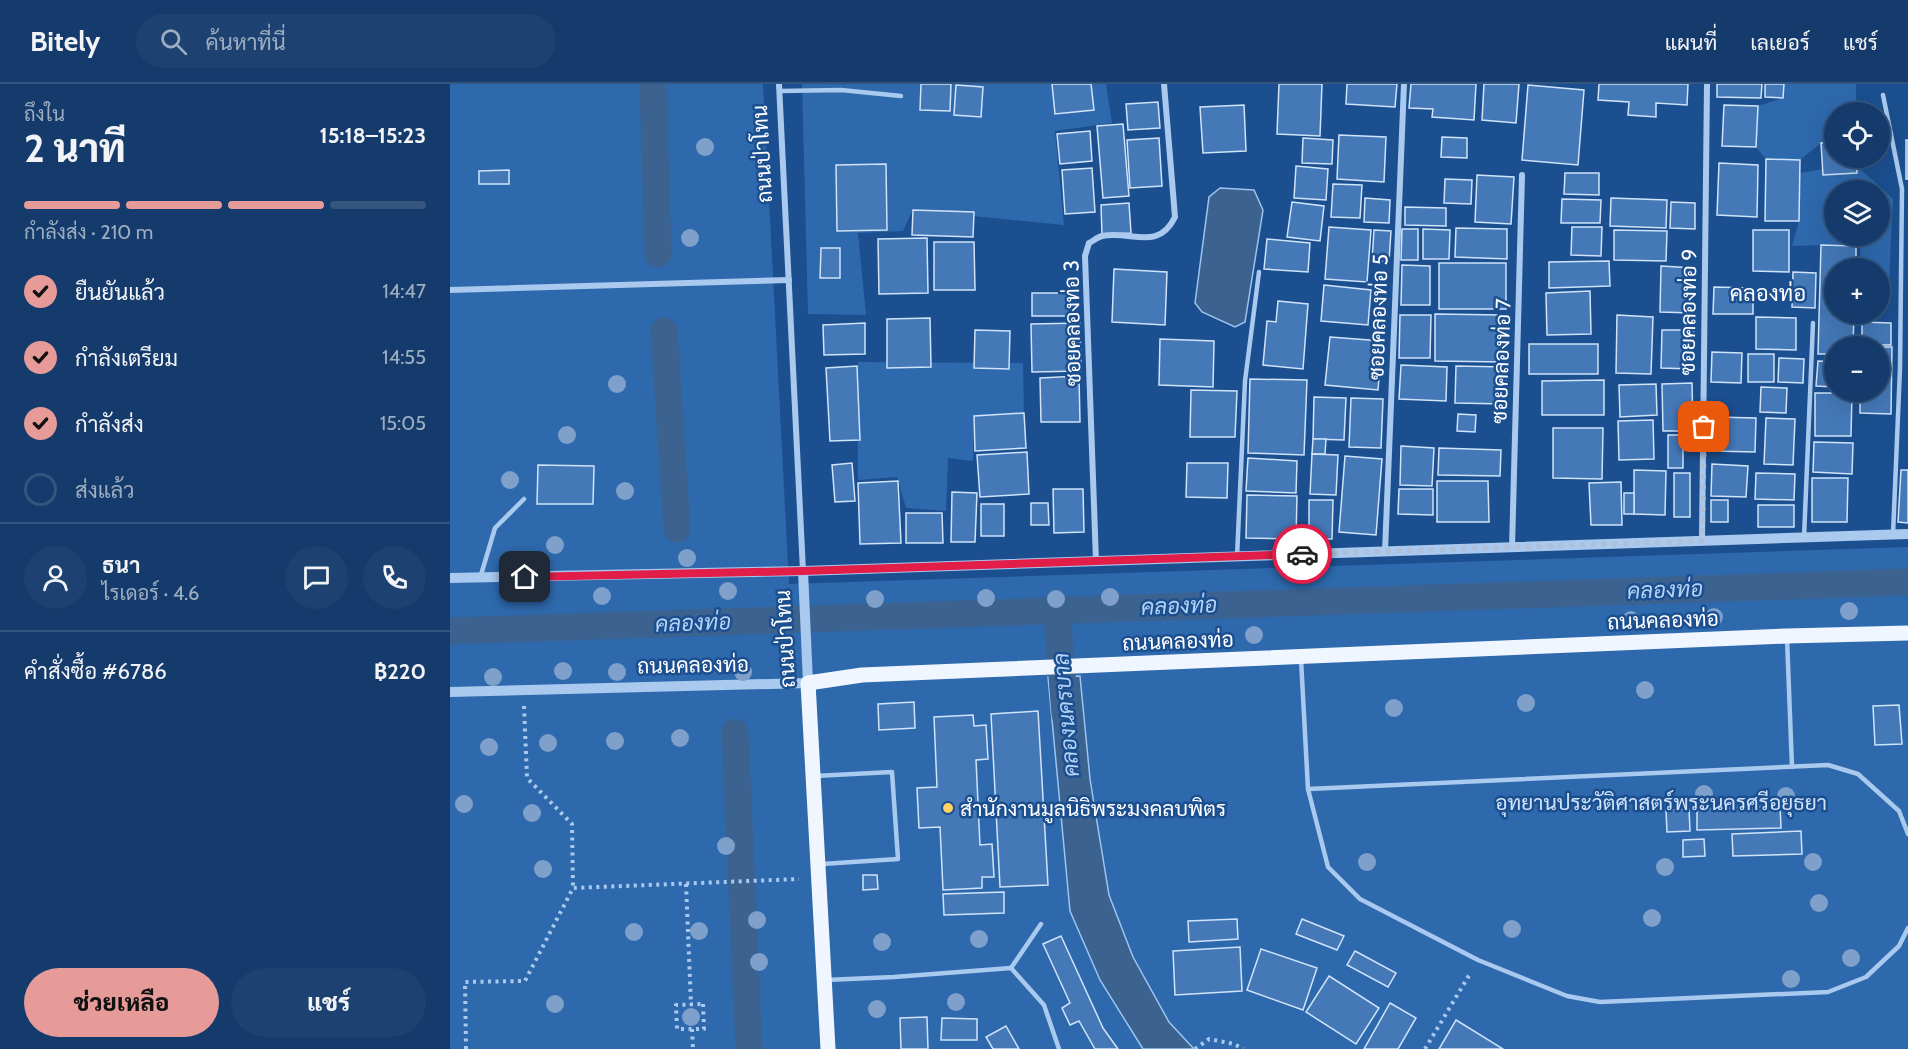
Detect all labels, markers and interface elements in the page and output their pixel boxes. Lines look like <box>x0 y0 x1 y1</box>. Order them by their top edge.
search box <box>136 14 556 68</box>
text: Bitely <box>30 24 100 58</box>
icon: search <box>157 25 190 58</box>
text: ค้นหาที่นี่ <box>205 29 286 56</box>
text: แผนที่ <box>1665 30 1717 55</box>
text: เลเยอร์ <box>1750 30 1810 55</box>
text: แชร์ <box>1843 30 1878 55</box>
text: ถึงใน <box>24 102 65 126</box>
map controls <box>1824 102 1890 402</box>
button: locate <box>1824 102 1890 168</box>
street label: ถนนป่าโทน <box>747 104 777 204</box>
text: 15:18–15:23 <box>320 122 426 149</box>
text: 2 นาที <box>24 124 126 172</box>
button: layers <box>1824 180 1890 246</box>
text: กำลังส่ง · 210 m <box>24 220 153 244</box>
street label: ซอยคลองท่อ 9 <box>1674 248 1702 376</box>
street label: ซอยคลองท่อ 5 <box>1363 254 1393 380</box>
button: + <box>1824 258 1890 324</box>
street label: ซอยคลองท่อ 3 <box>1058 260 1086 386</box>
icon: check <box>24 275 57 308</box>
text: ยืนยันแล้ว <box>75 279 165 306</box>
text: 14:47 <box>382 279 426 303</box>
district label: คลองท่อ <box>1730 280 1806 307</box>
street label: ซอยคลองท่อ 7 <box>1486 297 1516 424</box>
button: − <box>1824 336 1890 402</box>
icon: check <box>24 341 57 374</box>
text: กำลังเตรียม <box>75 345 178 372</box>
text: 14:55 <box>382 345 426 369</box>
pin <box>1678 401 1729 452</box>
icon: check <box>24 407 57 440</box>
icon: bag <box>1687 410 1720 443</box>
text: กำลังส่ง <box>75 411 144 438</box>
text: 15:05 <box>380 411 426 435</box>
text: ส่งแล้ว <box>75 477 135 504</box>
courier <box>1272 524 1332 584</box>
icon: car <box>1286 538 1319 571</box>
button: person <box>24 546 87 609</box>
button: chat <box>285 546 348 609</box>
button: phone <box>363 546 426 609</box>
pin <box>499 551 550 602</box>
text: ธนา <box>102 552 140 579</box>
icon: home <box>508 560 541 593</box>
water label: คลองท่อ <box>1626 575 1704 605</box>
text: ไรเดอร์ · 4.6 <box>102 581 199 605</box>
street label: ถนนป่าโทน <box>770 589 800 689</box>
water label: คลองท่อ <box>1140 591 1218 621</box>
street label: ถนนคลองท่อ <box>1607 606 1719 634</box>
water label: คลองท่อ <box>654 608 732 638</box>
street label: ถนนคลองท่อ <box>1122 627 1234 655</box>
street label: ถนนคลองท่อ <box>637 652 749 678</box>
water label: คลองนครบาล <box>1047 652 1085 778</box>
text: คำสั่งซื้อ #6786 <box>24 658 167 685</box>
text: ฿220 <box>374 658 426 685</box>
park label: อุทยานประวัติศาสตร์พระนครศรีอยุธยา <box>1495 789 1827 817</box>
place label: สำนักงานมูลนิธิพระมงคลบพิตร <box>960 796 1226 824</box>
marker: สำนักงานมูลนิธิพระมงคลบพิตร <box>941 801 955 815</box>
button: ช่วยเหลือ <box>24 968 219 1037</box>
button: แชร์ <box>231 968 426 1037</box>

